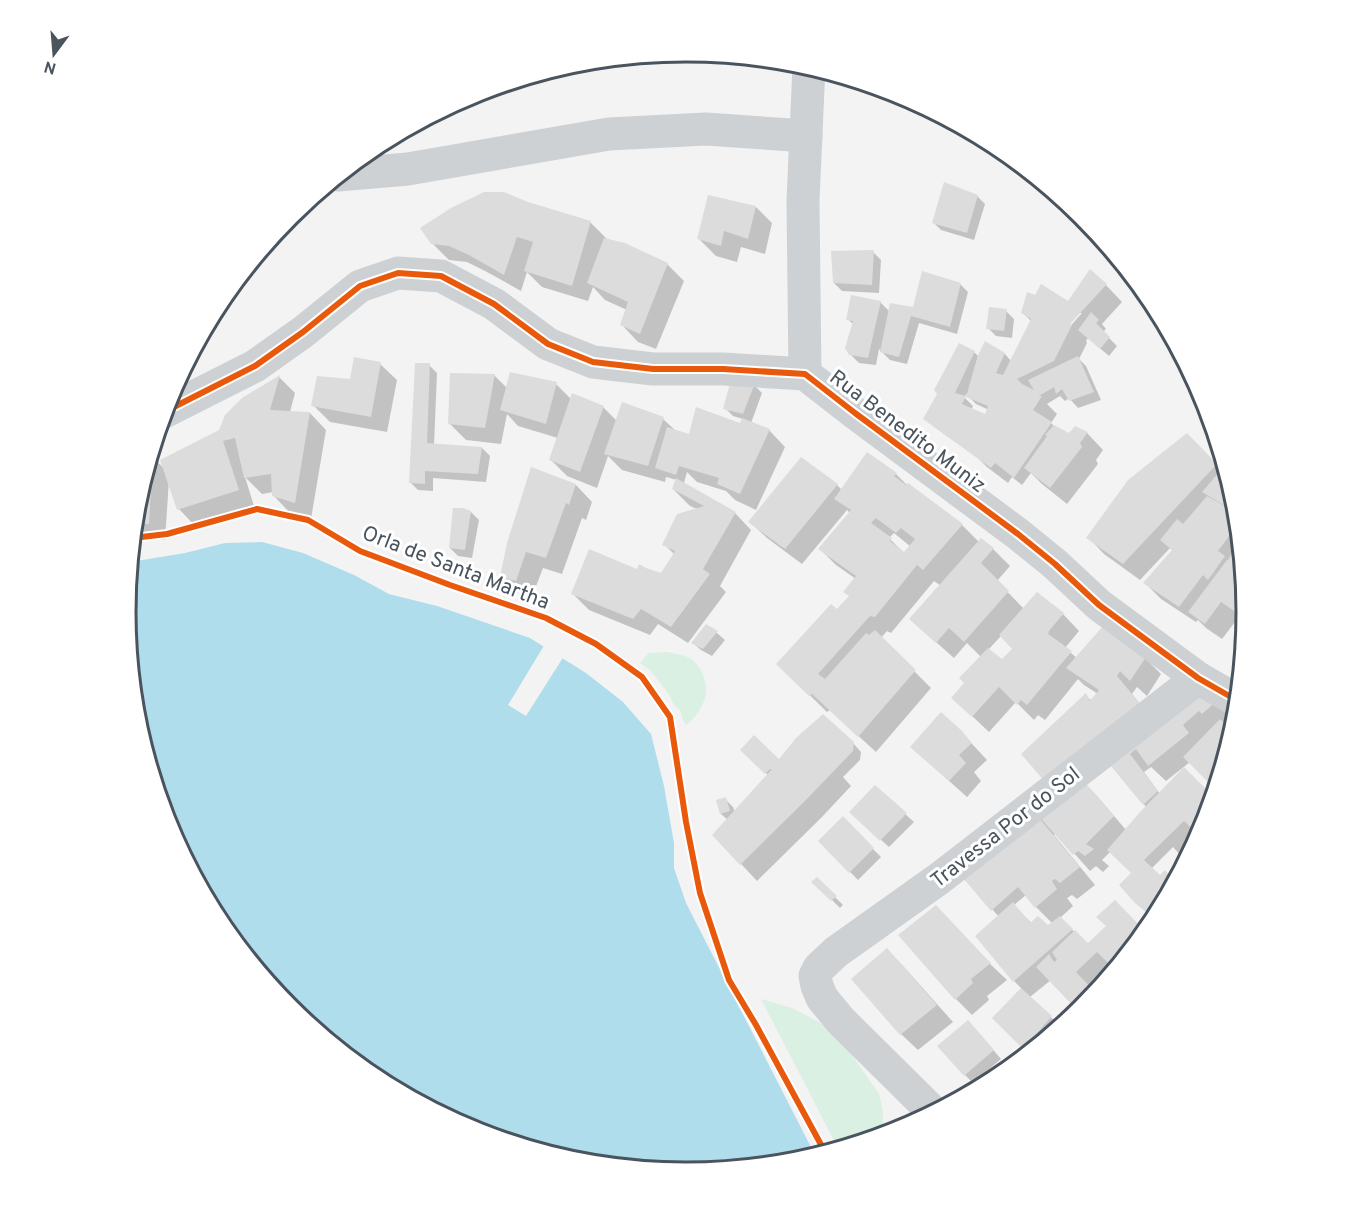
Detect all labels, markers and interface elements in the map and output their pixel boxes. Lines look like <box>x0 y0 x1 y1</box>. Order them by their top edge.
north arrow <box>24 24 84 84</box>
text: N <box>42 55 59 78</box>
street label: Rua Benedito Muniz <box>823 365 991 500</box>
street label: Orla de Santa Martha <box>358 520 553 617</box>
street label: Travessa Por do Sol <box>926 761 1086 895</box>

